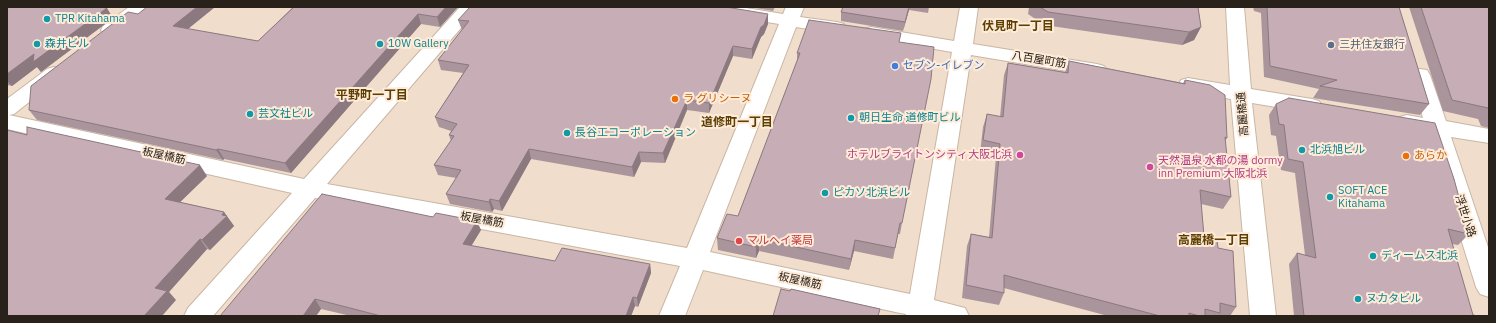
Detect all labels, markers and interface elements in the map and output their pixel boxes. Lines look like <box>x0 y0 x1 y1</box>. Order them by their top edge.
place label: TPR Kitahama <box>55 12 125 26</box>
marker: TPR Kitahama <box>42 14 52 24</box>
district label: 伏見町一丁目 <box>982 20 1054 34</box>
place label: 森井ビル <box>45 37 89 51</box>
place label: 10W Gallery <box>388 37 449 51</box>
place label: 三井住友銀行 <box>1339 38 1405 52</box>
marker: 森井ビル <box>32 39 42 49</box>
marker: 10W Gallery <box>375 39 385 49</box>
marker: 三井住友銀行 <box>1326 40 1336 50</box>
street label: 八百屋町筋 <box>1011 49 1067 71</box>
place label: セブン-イレブン <box>903 59 984 73</box>
marker: セブン-イレブン <box>890 61 900 71</box>
district label: 平野町一丁目 <box>336 89 408 103</box>
place label: ラ グリシーヌ <box>683 92 752 106</box>
street label: 高麗橋通 <box>1235 92 1251 136</box>
marker: ラ グリシーヌ <box>670 94 680 104</box>
place label: 芸文社ビル <box>258 107 313 121</box>
marker: 芸文社ビル <box>245 109 255 119</box>
place label: 朝日生命 道修町ビル <box>859 111 961 125</box>
marker: 朝日生命 道修町ビル <box>846 113 856 123</box>
district label: 道修町一丁目 <box>701 116 773 130</box>
place label: 長谷工コーポレーション <box>575 126 696 140</box>
marker: 長谷工コーポレーション <box>562 128 572 138</box>
place label: 北浜旭ビル <box>1310 143 1365 157</box>
street label: 板屋橋筋 <box>141 145 187 167</box>
marker: 北浜旭ビル <box>1297 145 1307 155</box>
place label: ホテルブライトンシティ大阪北浜 <box>847 148 1012 162</box>
place label: あらか <box>1414 149 1447 163</box>
marker: ホテルブライトンシティ大阪北浜 <box>1015 150 1025 160</box>
marker: あらか <box>1401 151 1411 161</box>
place label: 天然温泉 水都の湯 dormy inn Premium 大阪北浜 <box>1158 154 1283 180</box>
marker: 天然温泉 水都の湯 dormy inn Premium 大阪北浜 <box>1145 162 1155 172</box>
place label: SOFT ACE Kitahama <box>1338 184 1387 210</box>
place label: ピカソ北浜ビル <box>833 186 910 200</box>
marker: ピカソ北浜ビル <box>820 188 830 198</box>
marker: SOFT ACE Kitahama <box>1325 192 1335 202</box>
street label: 浮世小路 <box>1452 193 1478 239</box>
street label: 板屋橋筋 <box>459 210 505 230</box>
place label: マルヘイ薬局 <box>747 234 813 248</box>
district label: 高麗橋一丁目 <box>1178 234 1250 248</box>
marker: マルヘイ薬局 <box>734 236 744 246</box>
place label: ディームス北浜 <box>1381 249 1458 263</box>
marker: ディームス北浜 <box>1368 251 1378 261</box>
street label: 板屋橋筋 <box>777 270 823 292</box>
place label: ヌカタビル <box>1366 292 1421 306</box>
marker: ヌカタビル <box>1353 294 1363 304</box>

